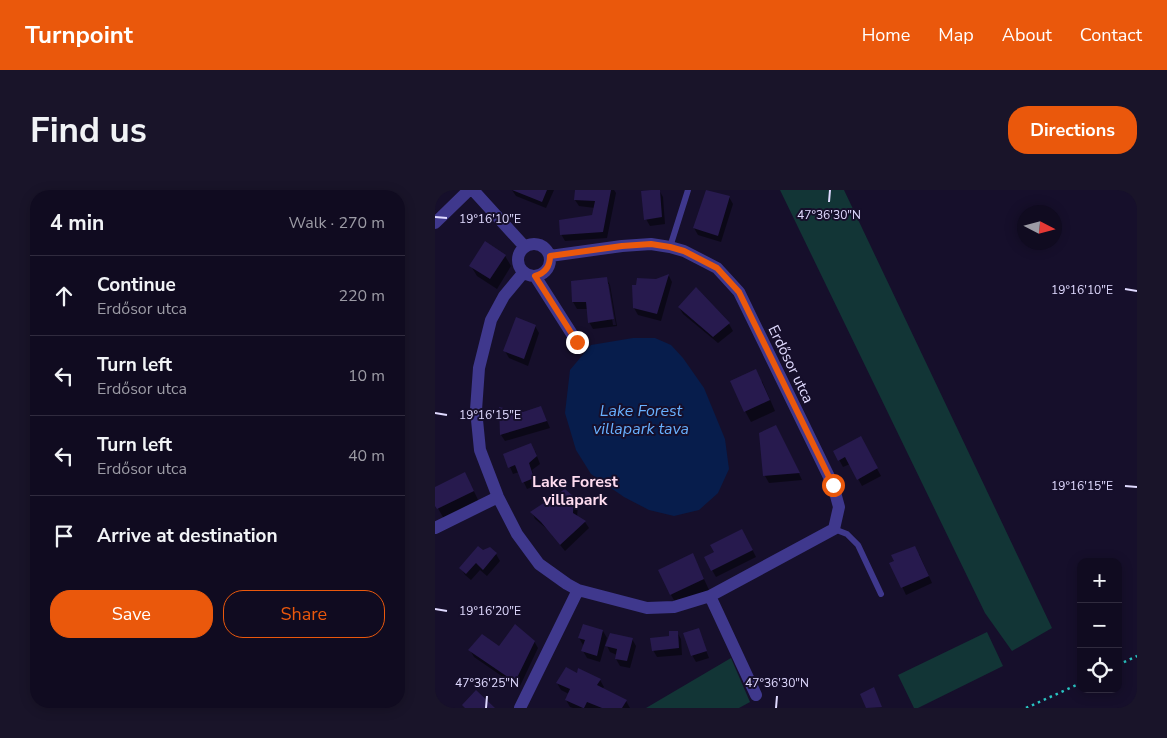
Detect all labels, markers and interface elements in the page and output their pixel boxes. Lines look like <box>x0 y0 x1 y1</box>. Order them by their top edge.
text: Turnpoint <box>25 19 133 51</box>
text: Home <box>862 23 910 47</box>
text: Map <box>938 23 974 47</box>
text: About <box>1002 23 1052 47</box>
text: Contact <box>1080 23 1142 47</box>
button: Directions <box>1008 106 1137 154</box>
text: Find us <box>30 107 147 154</box>
north arrow <box>1017 205 1062 250</box>
text: 47°36'30"N <box>797 207 861 223</box>
text: 4 min <box>50 209 104 237</box>
text: 19°16'10"E <box>459 211 521 227</box>
text: Walk · 270 m <box>289 212 385 234</box>
text: Continue <box>97 272 176 298</box>
icon: ahead <box>50 282 78 310</box>
text: 19°16'10"E <box>1051 282 1113 298</box>
text: 220 m <box>338 285 385 307</box>
text: Erdősor utca <box>97 298 187 320</box>
street label: Erdősor utca <box>764 322 818 406</box>
route end <box>566 331 589 354</box>
text: Turn left <box>97 352 172 378</box>
icon: left <box>50 362 78 390</box>
text: 10 m <box>348 365 385 387</box>
text: Erdősor utca <box>97 378 187 400</box>
water label: Lake Forest villapark tava <box>593 400 689 440</box>
text: 19°16'15"E <box>459 407 521 423</box>
text: Turn left <box>97 432 172 458</box>
icon: left <box>50 442 78 470</box>
text: 40 m <box>348 445 385 467</box>
text: Erdősor utca <box>97 458 187 480</box>
district label: Lake Forest villapark <box>532 471 619 511</box>
route start <box>822 474 845 497</box>
text: 19°16'15"E <box>1051 478 1113 494</box>
icon: arrive <box>50 522 78 550</box>
text: Arrive at destination <box>97 523 278 549</box>
map controls <box>1077 558 1122 693</box>
button: + <box>1077 558 1122 603</box>
button: Save <box>50 590 213 638</box>
button: Share <box>223 590 385 638</box>
text: 19°16'20"E <box>459 603 521 619</box>
button: − <box>1077 603 1122 648</box>
button: locate <box>1077 648 1122 693</box>
text: 47°36'25"N <box>455 675 519 691</box>
text: 47°36'30"N <box>745 675 809 691</box>

